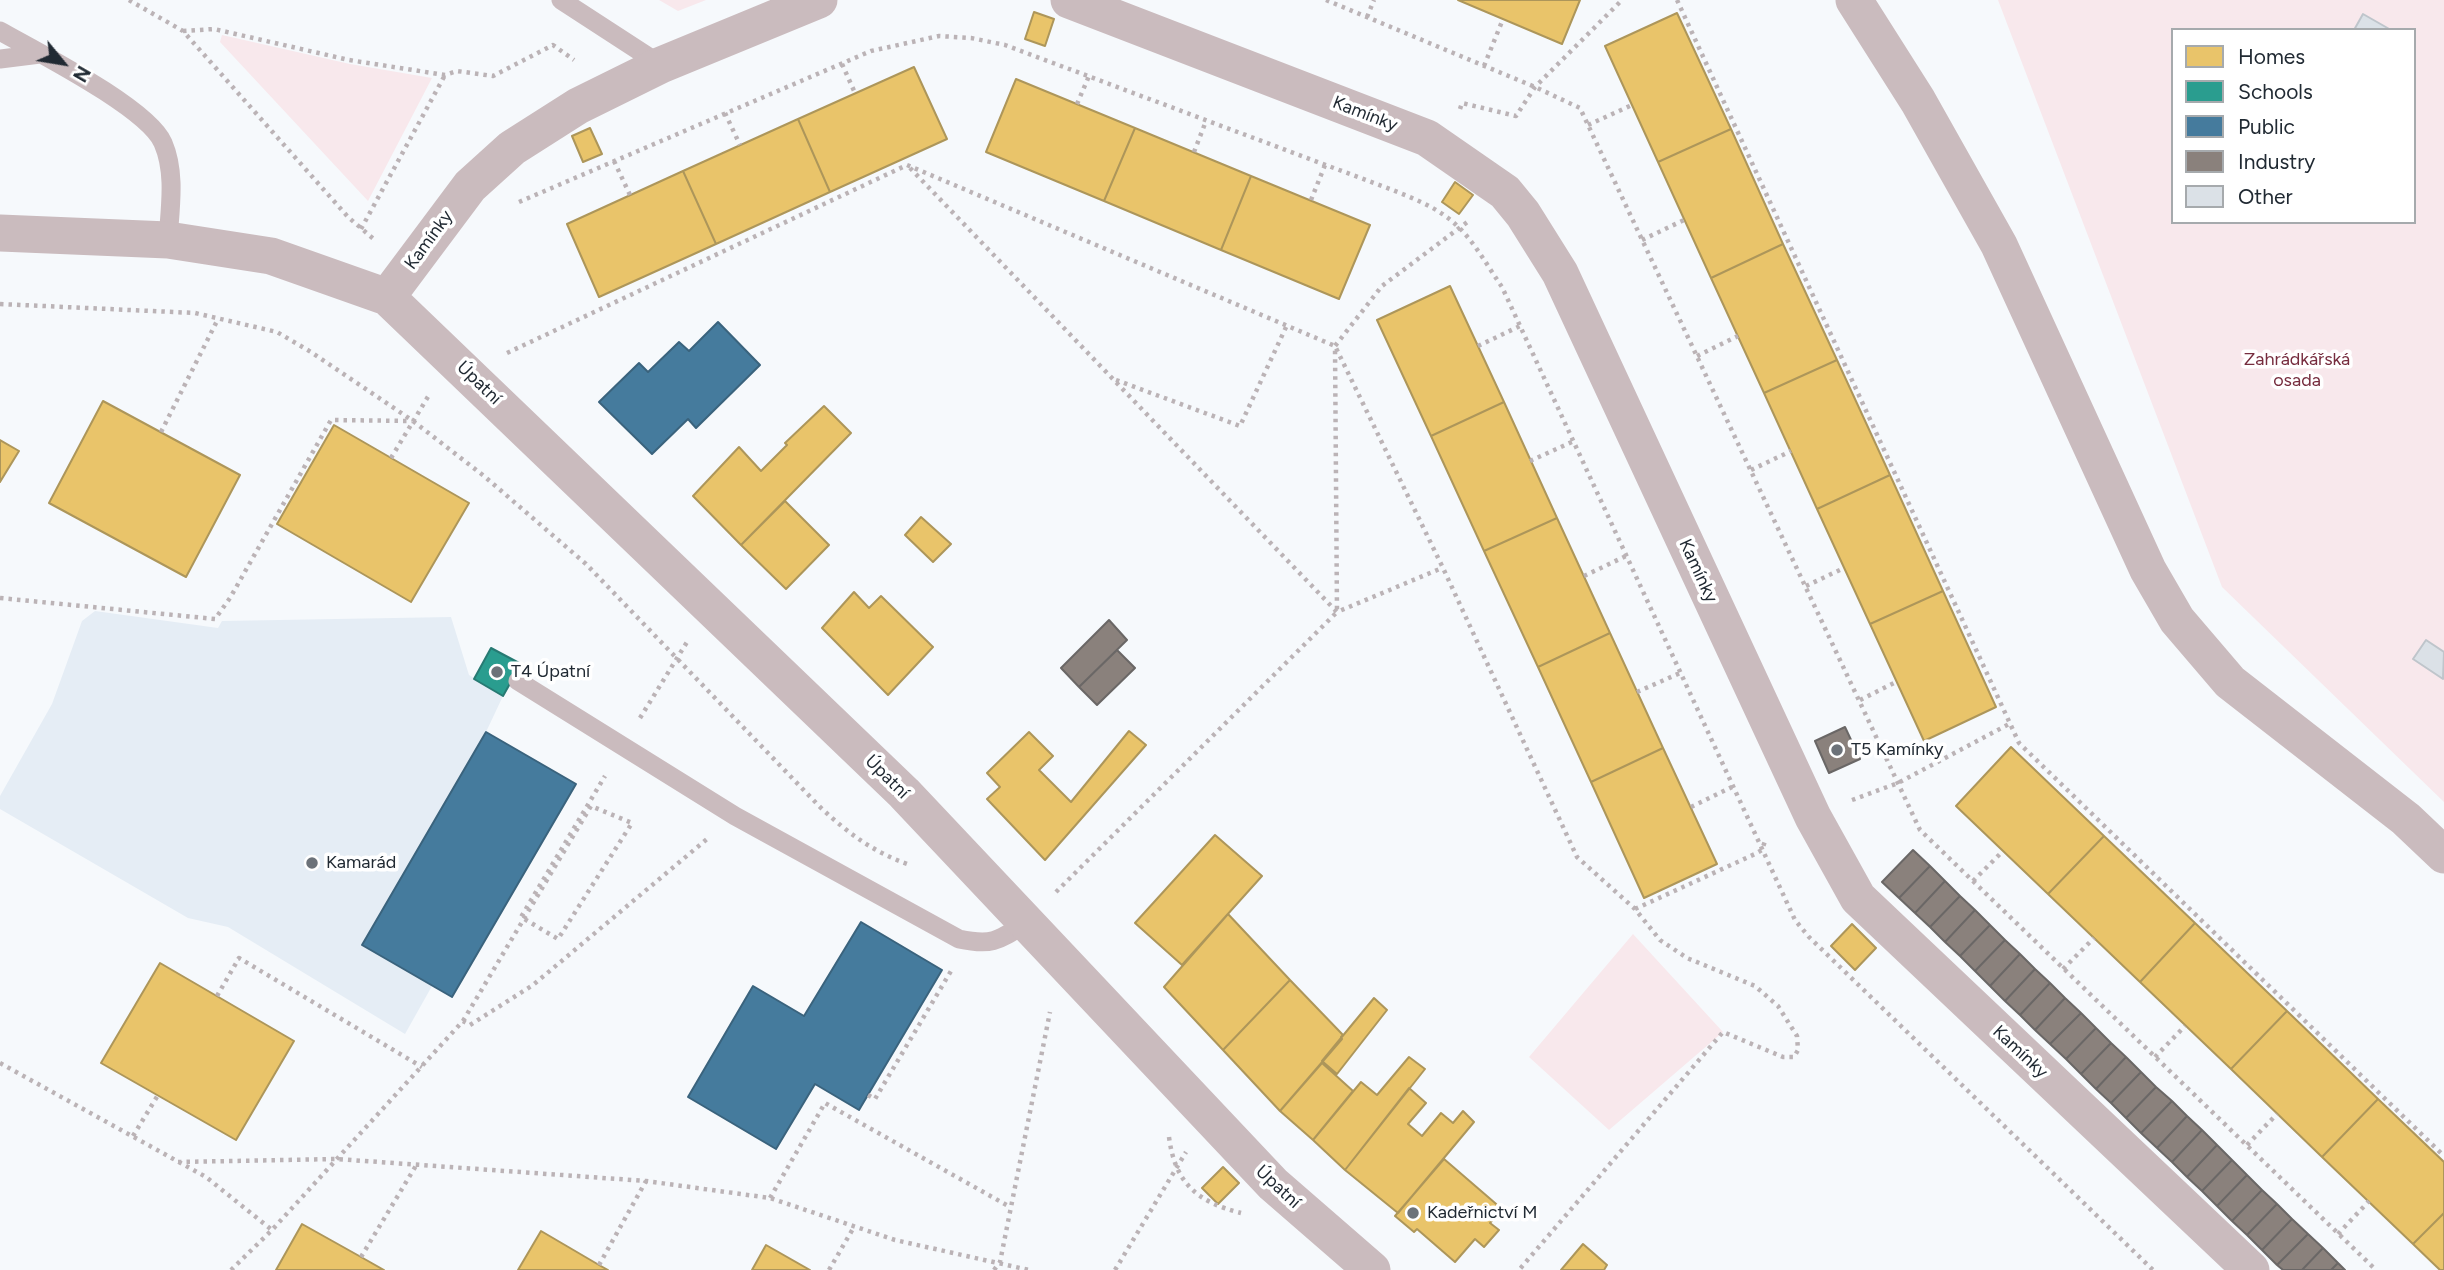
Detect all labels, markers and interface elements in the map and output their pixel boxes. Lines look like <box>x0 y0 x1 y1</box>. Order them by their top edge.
north arrow <box>28 28 98 98</box>
legend <box>2171 28 2416 224</box>
text: Homes <box>2238 44 2305 69</box>
text: N <box>68 62 95 86</box>
text: Schools <box>2238 79 2313 104</box>
street label: Kamínky <box>1330 92 1400 136</box>
text: Public <box>2238 114 2295 139</box>
text: Industry <box>2238 149 2315 174</box>
text: Other <box>2238 184 2293 209</box>
street label: Kamínky <box>400 206 458 274</box>
park label: Zahrádkářská osada <box>2244 349 2350 392</box>
street label: Úpatní <box>452 357 506 409</box>
street label: Kamínky <box>1674 536 1722 606</box>
place label: T4 Úpatní <box>511 661 590 683</box>
marker: T4 Úpatní <box>489 664 505 680</box>
place label: T5 Kamínky <box>1851 739 1943 761</box>
marker: T5 Kamínky <box>1829 742 1845 758</box>
street label: Úpatní <box>860 750 914 804</box>
place label: Kamarád <box>326 852 396 874</box>
marker: Kamarád <box>304 855 320 871</box>
street label: Kamínky <box>1988 1021 2052 1083</box>
street label: Úpatní <box>1251 1161 1305 1213</box>
place label: Kadeřnictví M <box>1427 1202 1537 1224</box>
marker: Kadeřnictví M <box>1405 1205 1421 1221</box>

